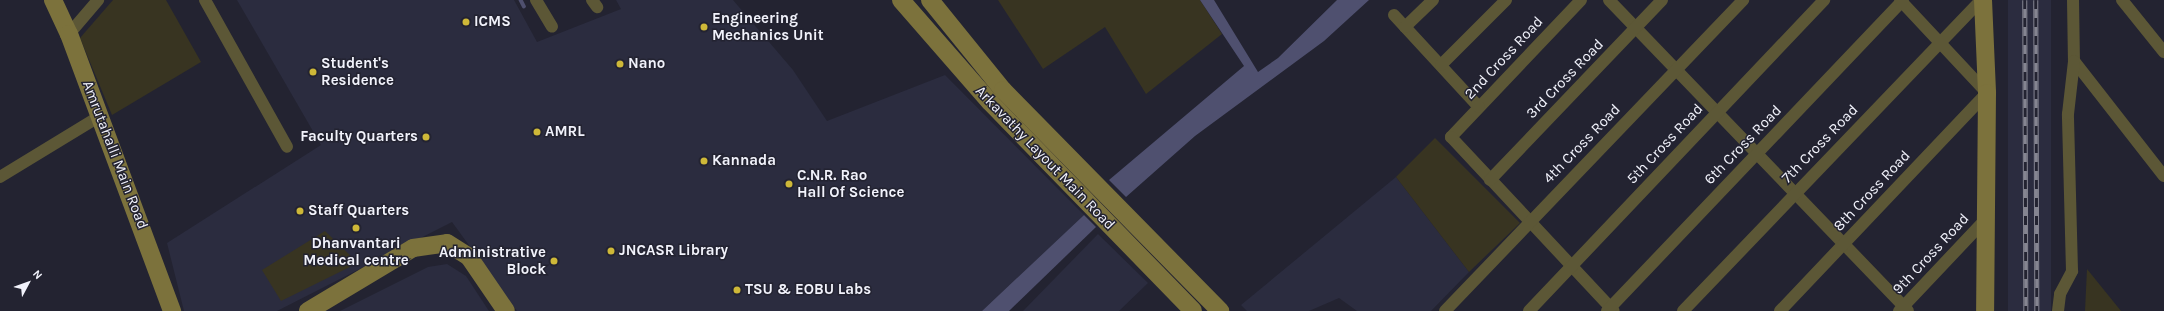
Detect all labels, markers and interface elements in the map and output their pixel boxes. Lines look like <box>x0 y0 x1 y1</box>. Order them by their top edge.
place label: Engineering Mechanics Unit <box>712 9 824 44</box>
place label: ICMS <box>474 13 511 31</box>
street label: 2nd Cross Road <box>1461 13 1547 103</box>
marker: ICMS <box>461 17 471 27</box>
marker: Engineering Mechanics Unit <box>699 22 709 32</box>
street label: 3rd Cross Road <box>1523 36 1607 122</box>
place label: Student's Residence <box>321 54 394 89</box>
place label: Nano <box>628 55 665 73</box>
marker: Nano <box>615 59 625 69</box>
marker: Student's Residence <box>308 67 318 77</box>
street label: Amrutahalli Main Road <box>78 78 152 232</box>
street label: Arkavathy Layout Main Road <box>971 82 1119 234</box>
street label: 5th Cross Road <box>1623 100 1707 188</box>
street label: 4th Cross Road <box>1540 101 1624 187</box>
street label: 7th Cross Road <box>1778 101 1862 187</box>
street label: 6th Cross Road <box>1701 102 1785 188</box>
place label: AMRL <box>545 123 585 141</box>
marker: AMRL <box>532 127 542 137</box>
place label: Faculty Quarters <box>300 128 418 146</box>
marker: Faculty Quarters <box>421 132 431 142</box>
street label: 8th Cross Road <box>1830 147 1914 235</box>
place label: Kannada <box>712 152 776 170</box>
marker: Kannada <box>699 156 709 166</box>
place label: C.N.R. Rao Hall Of Science <box>797 166 904 201</box>
marker: C.N.R. Rao Hall Of Science <box>784 179 794 189</box>
place label: Staff Quarters <box>308 202 409 220</box>
marker: Staff Quarters <box>295 206 305 216</box>
street label: 9th Cross Road <box>1889 210 1973 298</box>
marker: Dhanvantari Medical centre <box>351 223 361 233</box>
place label: Dhanvantari Medical centre <box>303 234 409 269</box>
place label: JNCASR Library <box>619 242 728 260</box>
place label: Administrative Block <box>439 243 546 278</box>
marker: JNCASR Library <box>606 246 616 256</box>
marker: Administrative Block <box>549 256 559 266</box>
north arrow <box>8 263 48 303</box>
text: N <box>30 268 45 282</box>
place label: TSU & EOBU Labs <box>745 281 871 299</box>
marker: TSU & EOBU Labs <box>732 285 742 295</box>

